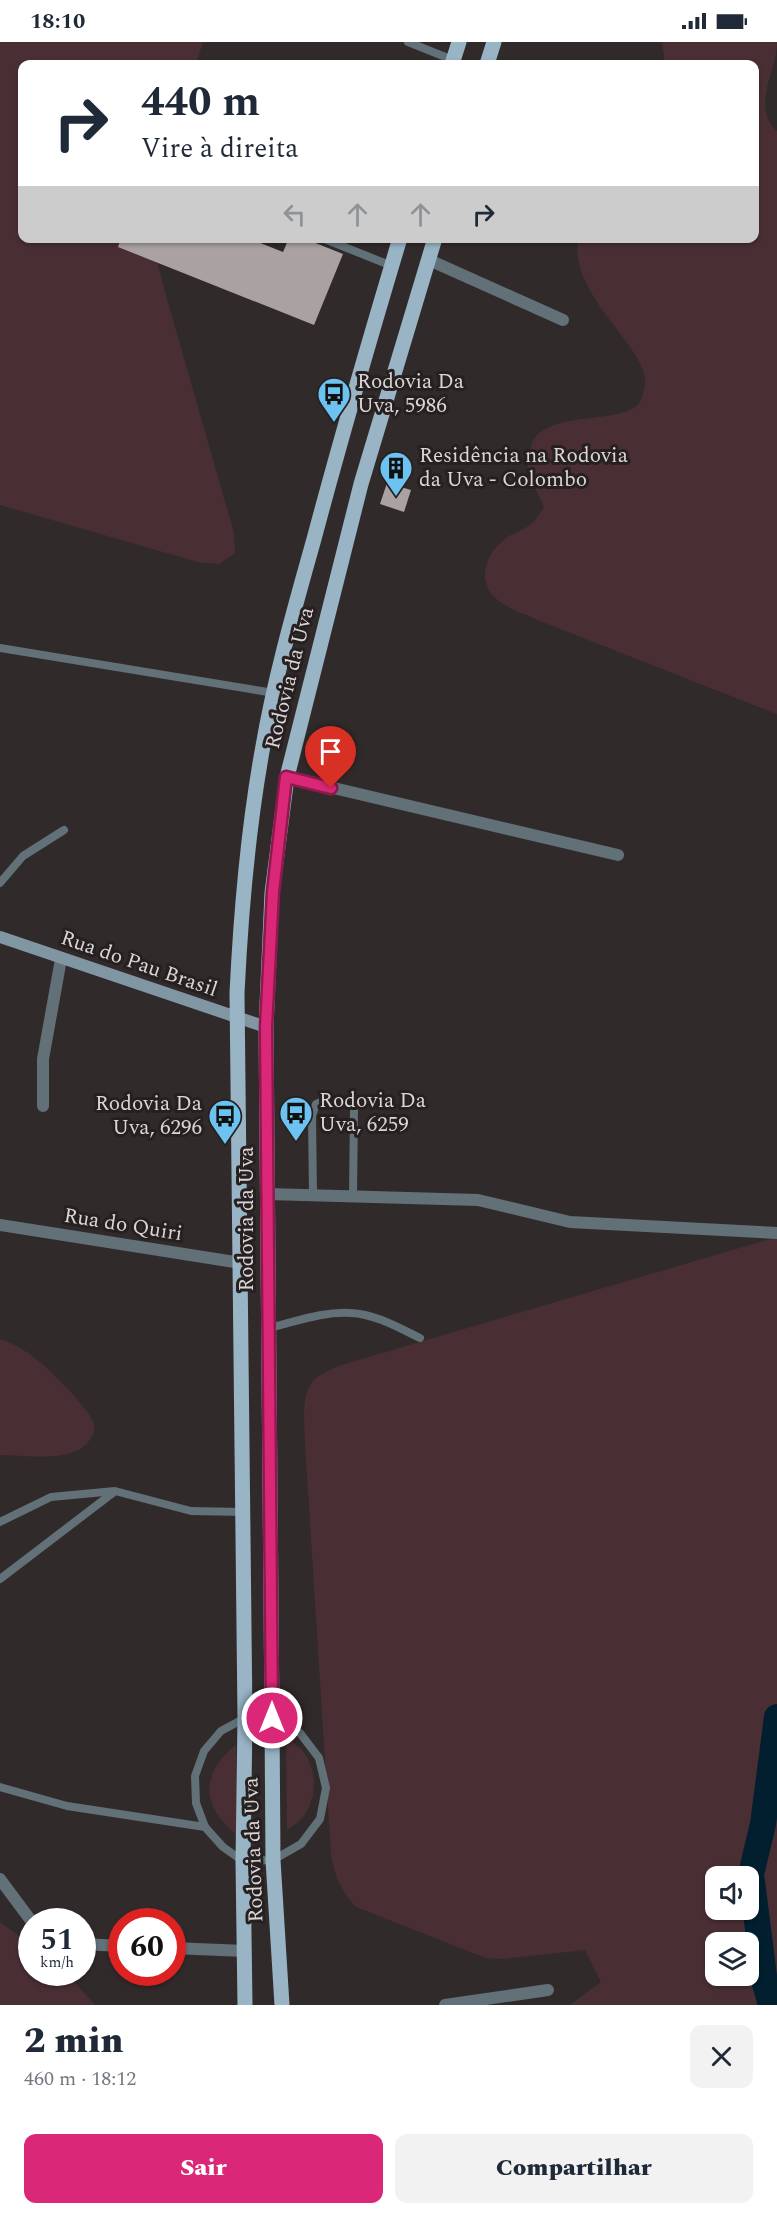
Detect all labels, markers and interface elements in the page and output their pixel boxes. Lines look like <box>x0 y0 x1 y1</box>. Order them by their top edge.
text: 18:10 <box>30 5 85 38</box>
text: 440 m <box>141 71 260 134</box>
icon: right <box>42 84 120 162</box>
text: Vire à direita <box>141 128 298 170</box>
icon: left <box>278 198 311 231</box>
icon: ahead <box>341 198 374 231</box>
icon: ahead <box>404 198 437 231</box>
icon: right <box>467 198 500 231</box>
place label: Rodovia Da Uva, 5986 <box>357 366 465 422</box>
bus stop icon: Rodovia Da Uva, 5986 <box>316 376 352 423</box>
place label: Residência na Rodovia da Uva - Colombo <box>419 440 629 496</box>
building icon: Residência na Rodovia da Uva - Colombo <box>378 450 414 497</box>
street label: Rodovia da Uva <box>257 603 323 752</box>
pin <box>305 726 356 788</box>
icon: arrive <box>314 735 347 768</box>
street label: Rua do Pau Brasil <box>56 922 222 1006</box>
place label: Rodovia Da Uva, 6259 <box>319 1085 427 1141</box>
place label: Rodovia Da Uva, 6296 <box>95 1088 203 1144</box>
bus stop icon: Rodovia Da Uva, 6259 <box>278 1095 314 1142</box>
bus stop icon: Rodovia Da Uva, 6296 <box>207 1098 243 1145</box>
street label: Rodovia da Uva <box>231 1146 263 1292</box>
street label: Rua do Quiri <box>61 1200 185 1250</box>
position arrow <box>240 1686 304 1750</box>
street label: Rodovia da Uva <box>235 1776 273 1923</box>
map controls <box>705 1866 759 1986</box>
button: sound <box>705 1866 759 1920</box>
speed limit sign: 60 <box>108 1908 186 1986</box>
text: 51 <box>40 1917 74 1963</box>
button: layers <box>705 1932 759 1986</box>
text: km/h <box>40 1951 74 1974</box>
text: 2 min <box>24 2014 124 2069</box>
button: close <box>690 2025 753 2088</box>
text: 460 m · 18:12 <box>24 2064 136 2094</box>
button: Sair <box>24 2134 383 2203</box>
button: Compartilhar <box>395 2134 753 2203</box>

